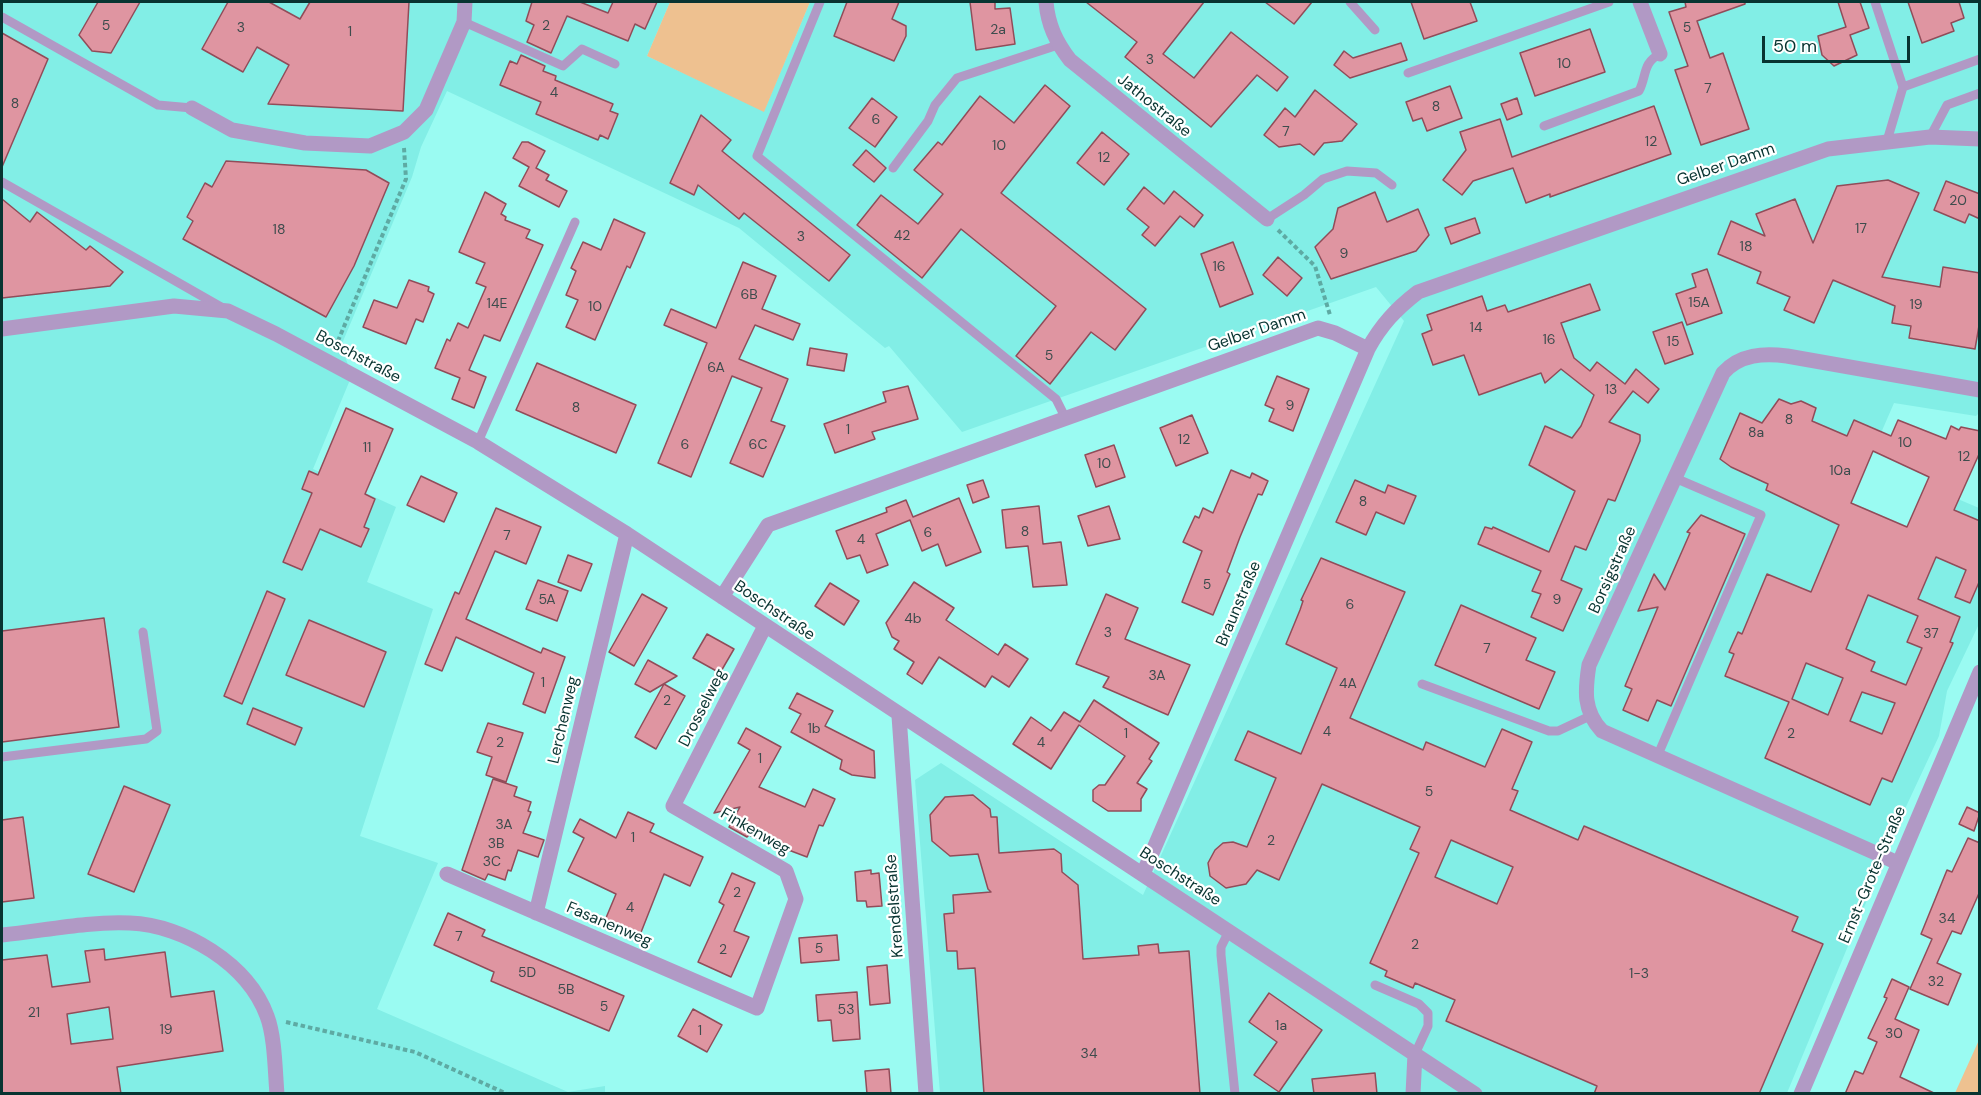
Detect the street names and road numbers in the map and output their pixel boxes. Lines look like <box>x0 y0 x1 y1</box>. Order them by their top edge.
street label: Jathostraße <box>1113 70 1195 142</box>
street label: Gelber Damm <box>1675 139 1777 191</box>
street label: Gelber Damm <box>1206 305 1308 357</box>
street label: Boschstraße <box>312 327 404 387</box>
street label: Borsigstraße <box>1585 523 1641 617</box>
street label: Braunstraße <box>1212 559 1266 649</box>
street label: Boschstraße <box>730 577 818 645</box>
street label: Drosselweg <box>675 666 731 750</box>
street label: Lerchenweg <box>545 674 583 766</box>
street label: Finkenweg <box>717 804 793 860</box>
street label: Ernst-Grote-Straße <box>1835 804 1911 946</box>
street label: Boschstraße <box>1136 843 1224 911</box>
street label: Krendelstraße <box>882 853 908 959</box>
street label: Fasanenweg <box>563 898 655 952</box>

